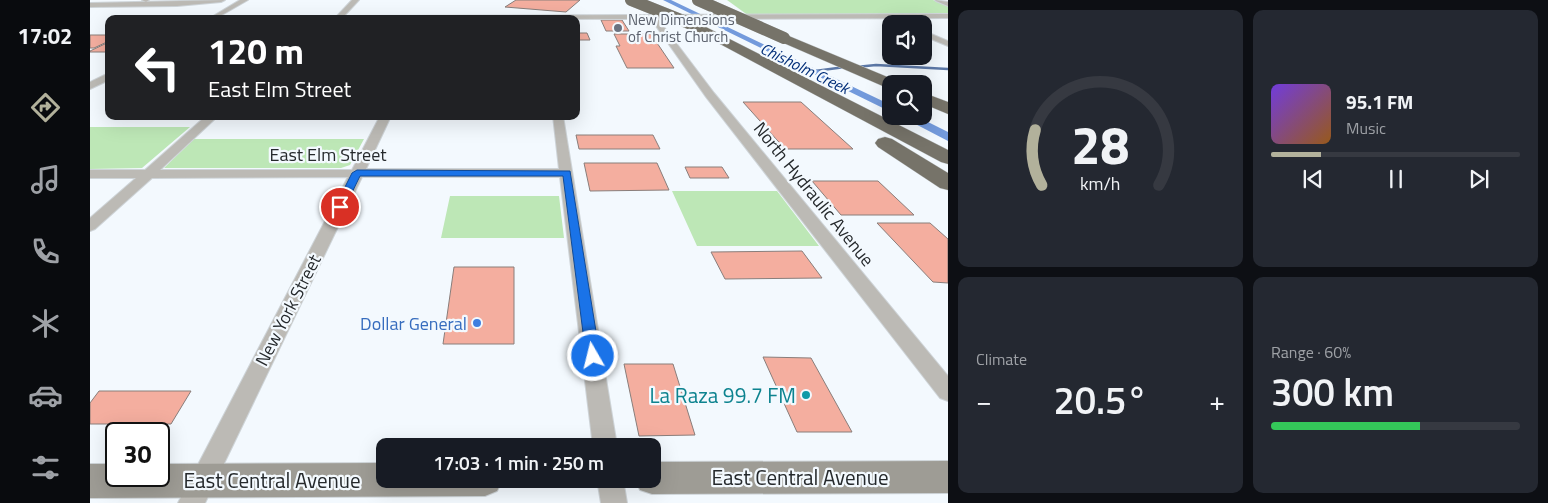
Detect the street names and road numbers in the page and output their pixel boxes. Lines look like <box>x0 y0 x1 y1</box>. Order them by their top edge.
street label: North Hydraulic Avenue <box>747 116 881 272</box>
street label: East Elm Street <box>269 141 387 168</box>
street label: New York Street <box>248 249 328 370</box>
street label: East Central Avenue <box>711 461 889 493</box>
street label: East Central Avenue <box>183 464 361 496</box>

